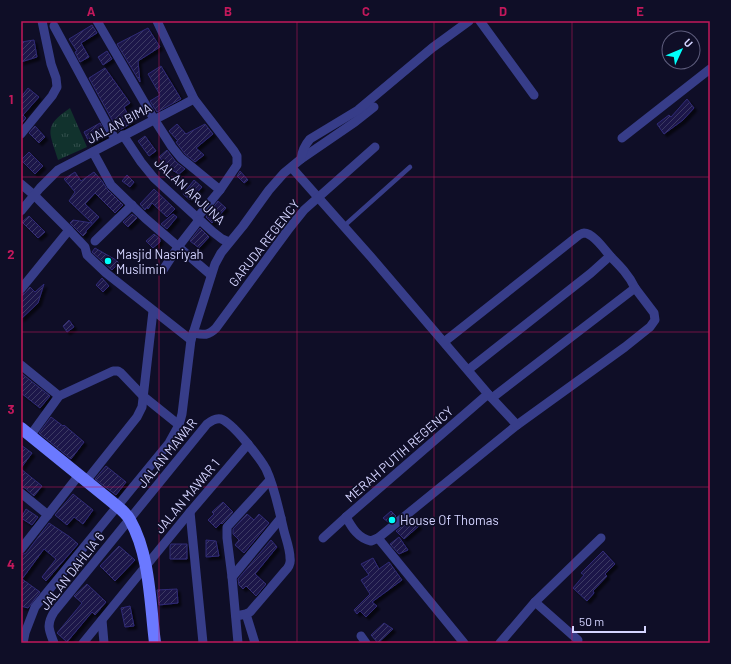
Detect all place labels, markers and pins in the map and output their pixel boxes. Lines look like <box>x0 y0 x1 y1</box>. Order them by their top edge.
place label: Masjid Nasriyah Muslimin <box>116 246 204 277</box>
marker: Masjid Nasriyah Muslimin <box>103 256 113 266</box>
place label: House Of Thomas <box>400 512 499 528</box>
marker: House Of Thomas <box>387 515 397 525</box>

